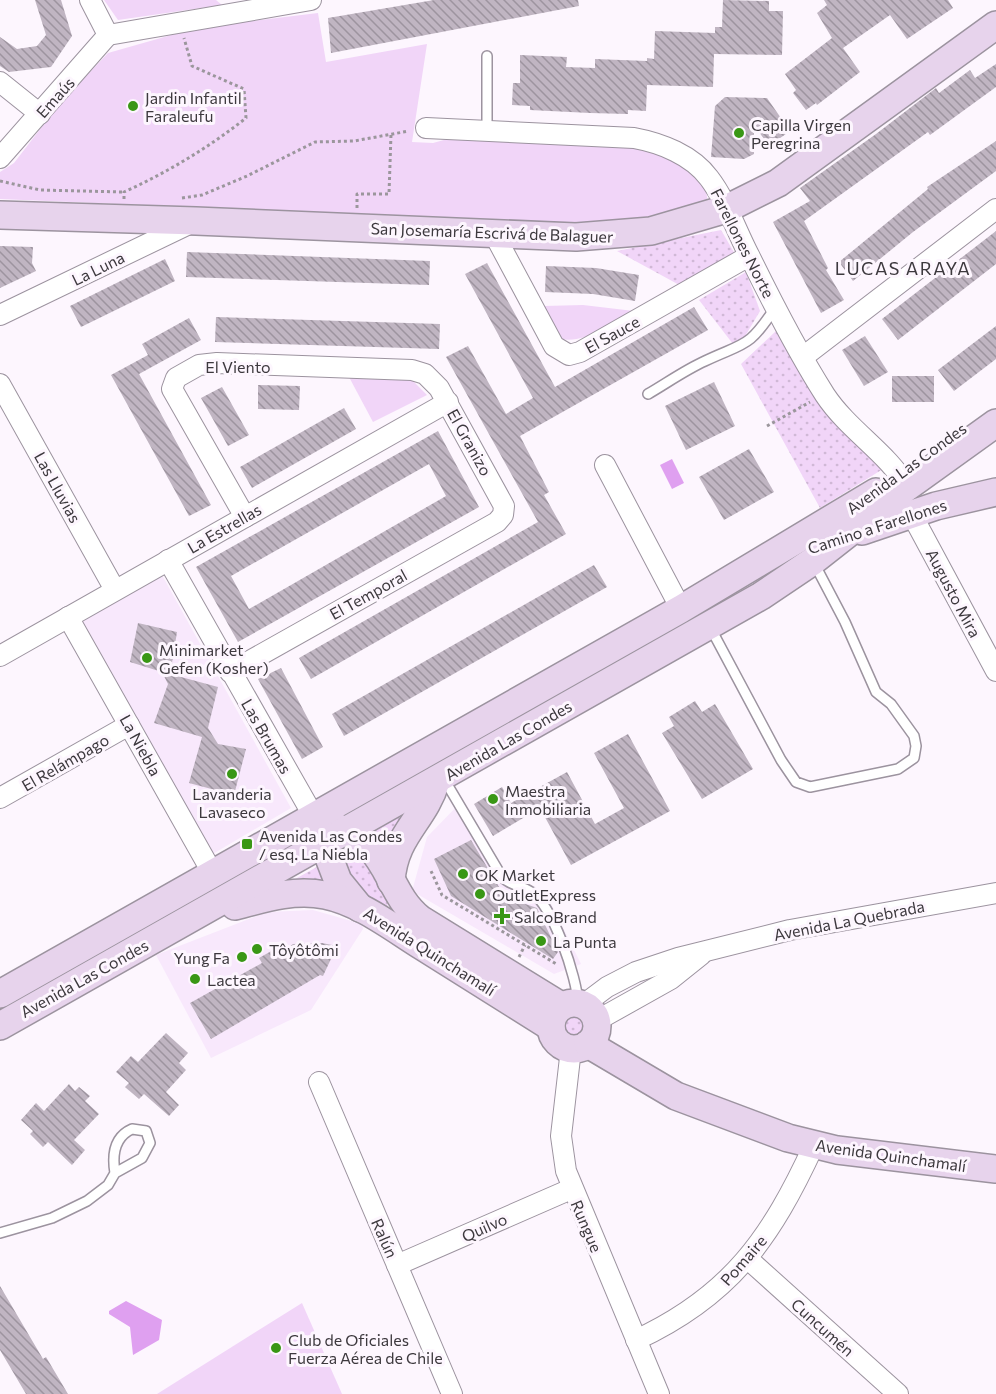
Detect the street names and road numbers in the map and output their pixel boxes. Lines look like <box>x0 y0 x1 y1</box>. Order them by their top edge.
street label: Emaús <box>32 73 78 121</box>
street label: Farellones Norte <box>707 185 779 301</box>
street label: San Josemaría Escrivá de Balaguer <box>370 218 614 246</box>
street label: La Luna <box>69 247 127 289</box>
street label: El Sauce <box>581 311 643 357</box>
street label: El Viento <box>205 357 271 376</box>
street label: El Granizo <box>444 405 496 479</box>
street label: Avenida Las Condes <box>842 418 970 518</box>
street label: Las Lluvias <box>31 448 85 526</box>
street label: Camino a Farellones <box>805 495 949 557</box>
street label: La Estrellas <box>184 499 264 557</box>
street label: Augusto Mira <box>923 545 985 641</box>
street label: El Temporal <box>326 565 410 623</box>
street label: Las Brumas <box>238 695 296 777</box>
street label: Avenida Las Condes <box>441 696 575 784</box>
street label: La Niebla <box>116 711 166 779</box>
street label: El Relámpago <box>18 729 112 795</box>
street label: Avenida La Quebrada <box>772 896 926 944</box>
street label: Avenida Quinchamalí <box>361 903 500 1000</box>
street label: Avenida Las Condes <box>17 935 151 1021</box>
street label: Avenida Quinchamalí <box>814 1135 968 1175</box>
street label: Rungue <box>568 1197 606 1255</box>
street label: Quilvo <box>458 1209 510 1245</box>
street label: Ralún <box>368 1215 402 1261</box>
street label: Pomaire <box>716 1231 770 1289</box>
street label: Cuncumén <box>788 1294 858 1360</box>

